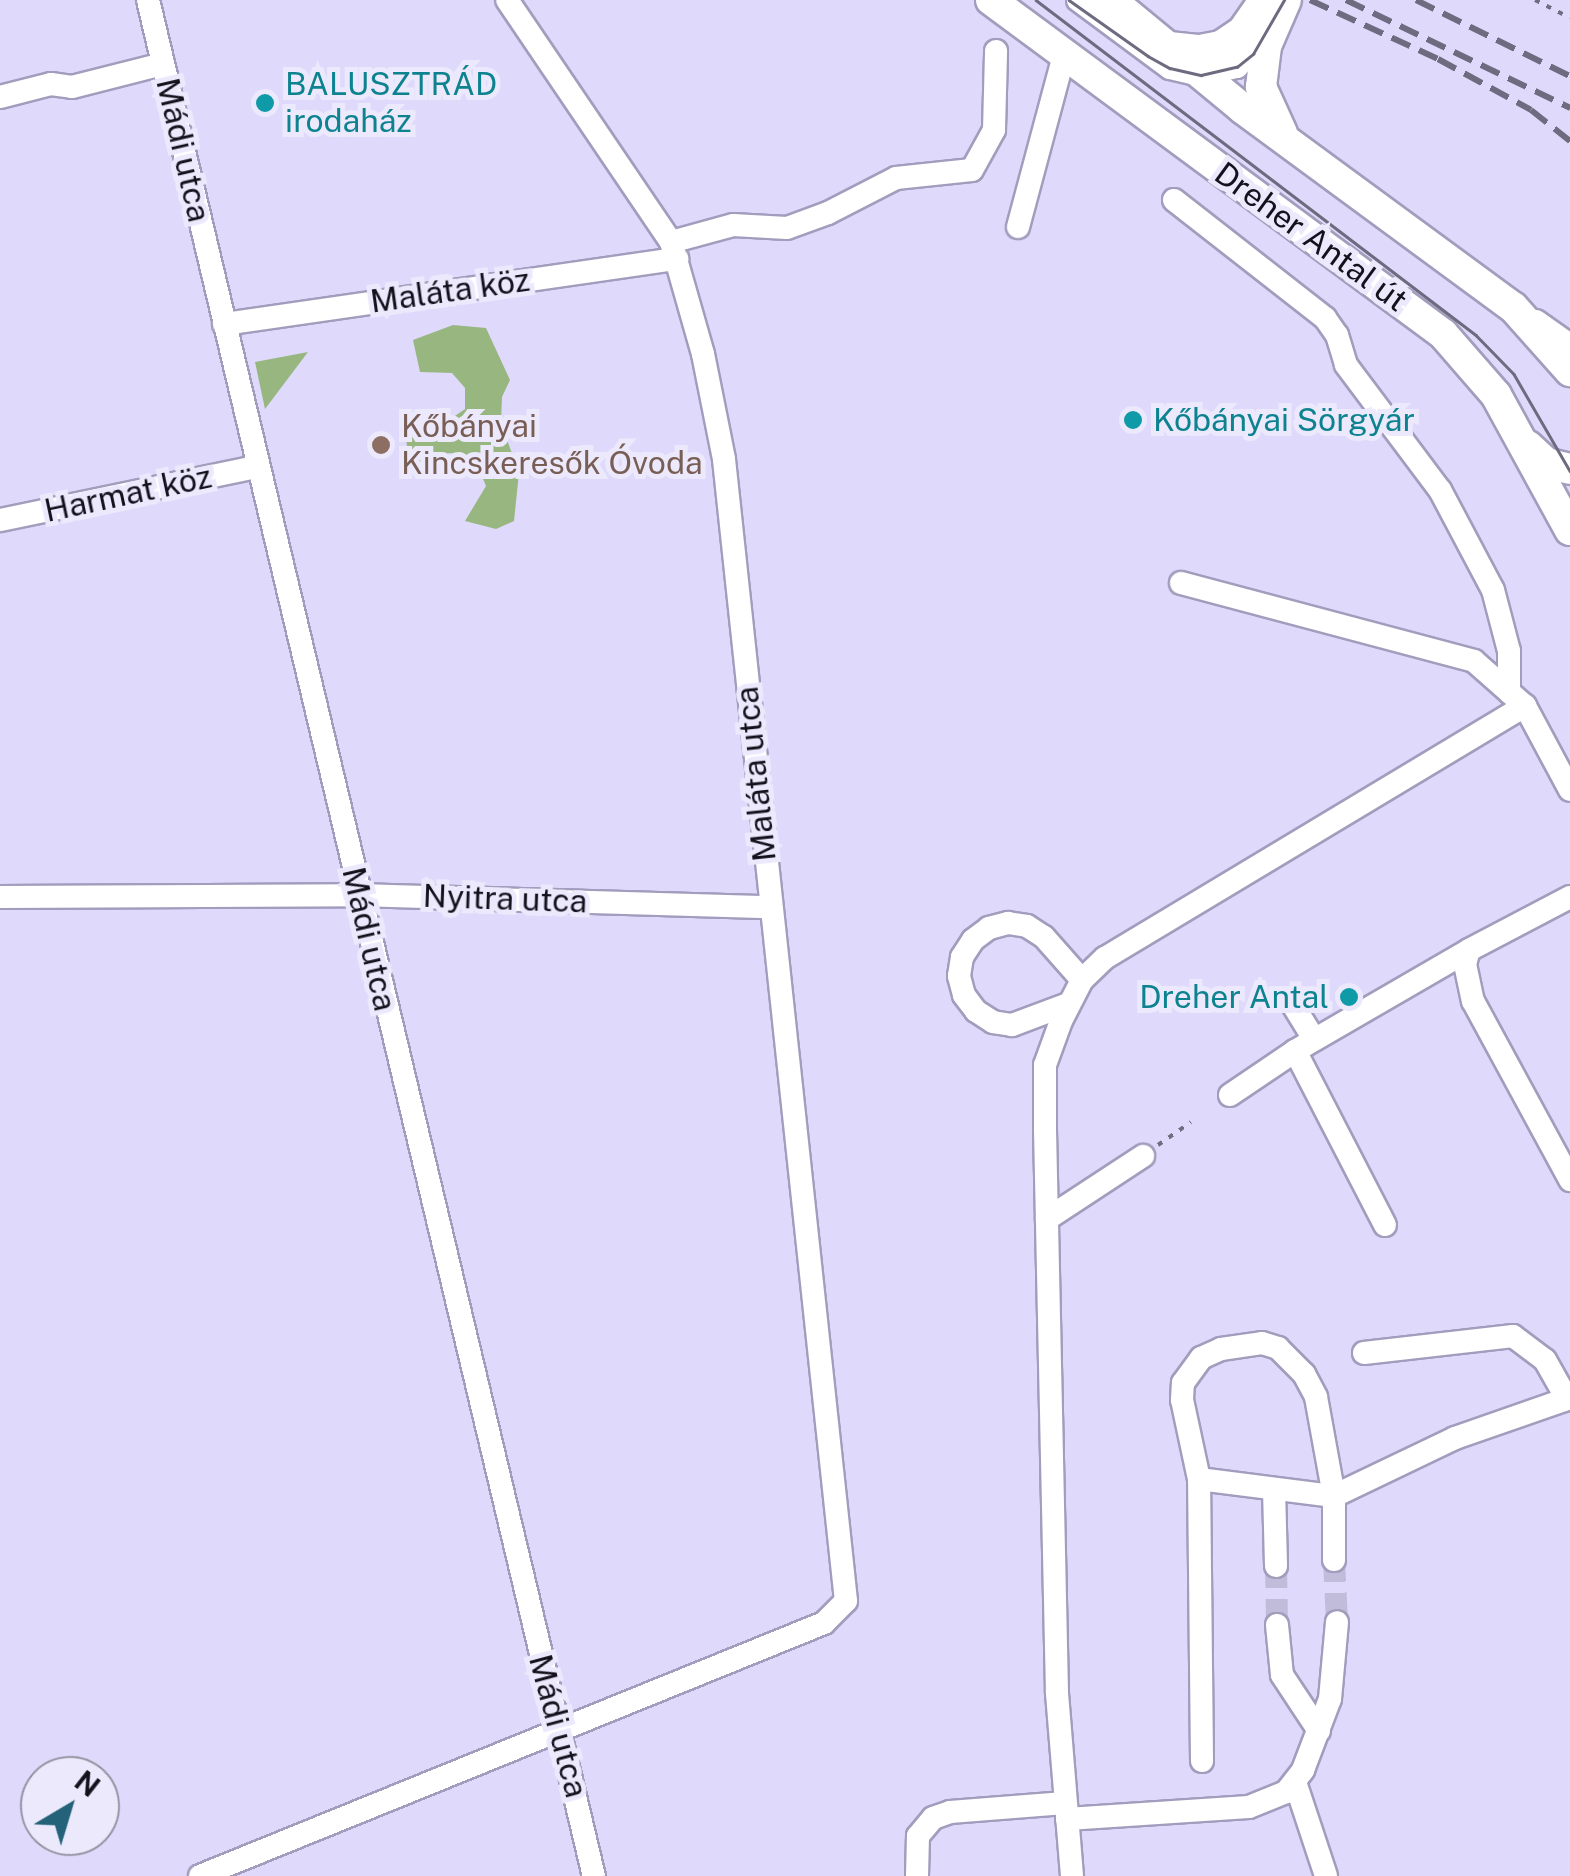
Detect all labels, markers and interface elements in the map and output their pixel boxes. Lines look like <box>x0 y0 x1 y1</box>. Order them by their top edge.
place label: BALUSZTRÁD irodaház <box>285 66 497 141</box>
street label: Mádi utca <box>148 74 218 226</box>
marker: BALUSZTRÁD irodaház <box>254 92 276 114</box>
street label: Dreher Antal út <box>1207 154 1415 320</box>
street label: Maláta köz <box>368 261 532 321</box>
place label: Kőbányai Sörgyár <box>1153 401 1415 439</box>
place label: Kőbányai Kincskeresők Óvoda <box>401 408 703 483</box>
marker: Kőbányai Sörgyár <box>1122 409 1144 431</box>
marker: Kőbányai Kincskeresők Óvoda <box>370 434 392 456</box>
street label: Harmat köz <box>41 458 215 530</box>
street label: Maláta utca <box>728 685 784 863</box>
street label: Mádi utca <box>334 863 404 1015</box>
street label: Nyitra utca <box>422 877 588 921</box>
place label: Dreher Antal <box>1139 978 1329 1016</box>
marker: Dreher Antal <box>1338 986 1360 1008</box>
street label: Mádi utca <box>521 1650 595 1802</box>
north arrow <box>20 1756 120 1856</box>
text: N <box>69 1764 106 1803</box>

